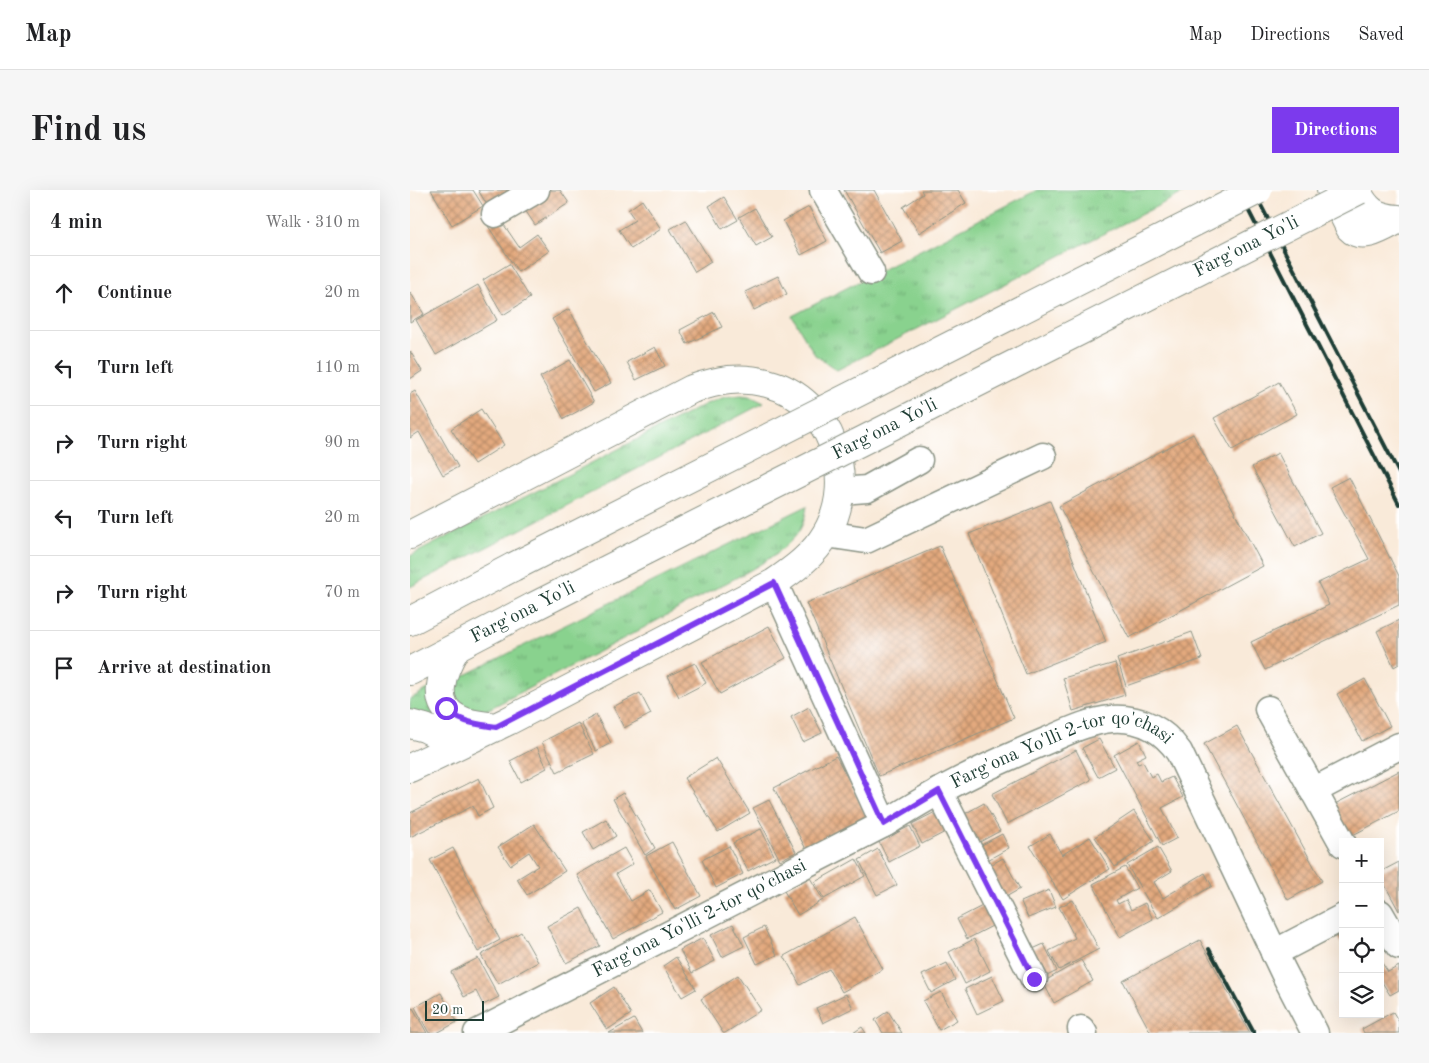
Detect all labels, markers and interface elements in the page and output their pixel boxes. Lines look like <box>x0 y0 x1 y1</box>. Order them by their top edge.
text: Map <box>25 23 72 47</box>
text: Map <box>1189 26 1222 44</box>
text: Directions <box>1250 26 1330 44</box>
text: Saved <box>1358 26 1404 44</box>
button: Directions <box>1272 107 1399 153</box>
text: Find us <box>30 113 146 148</box>
text: 4 min <box>50 212 103 233</box>
street label: Farg'ona Yo'li <box>1191 213 1302 281</box>
text: Walk · 310 m <box>265 215 360 231</box>
icon: ahead <box>50 279 78 307</box>
text: Continue <box>97 284 172 303</box>
text: 20 m <box>324 285 360 301</box>
icon: left <box>50 354 78 382</box>
text: Turn left <box>97 359 174 378</box>
text: 110 m <box>315 360 360 376</box>
street label: Farg'ona Yo'li <box>829 395 940 464</box>
icon: right <box>50 429 78 457</box>
text: Turn right <box>97 434 187 453</box>
text: 90 m <box>324 435 360 451</box>
icon: left <box>50 504 78 532</box>
text: Turn left <box>97 509 174 528</box>
text: 20 m <box>324 510 360 526</box>
street label: Farg'ona Yo'li <box>468 578 578 648</box>
icon: right <box>50 579 78 607</box>
text: Turn right <box>97 584 187 603</box>
text: 70 m <box>324 585 360 601</box>
icon: arrive <box>50 654 78 682</box>
text: Arrive at destination <box>97 659 271 678</box>
route start <box>435 697 458 720</box>
street label: Farg'ona Yo'lli 2-tor qo'chasi <box>948 709 1177 793</box>
map controls <box>1339 838 1384 1018</box>
button: + <box>1339 838 1384 883</box>
street label: Farg'ona Yo'lli 2-tor qo'chasi <box>589 856 809 982</box>
button: − <box>1339 883 1384 928</box>
button: locate <box>1339 928 1384 973</box>
route end <box>1023 968 1046 991</box>
button: layers <box>1339 973 1384 1018</box>
scale bar <box>425 998 484 1021</box>
text: 20 m <box>432 1003 463 1017</box>

